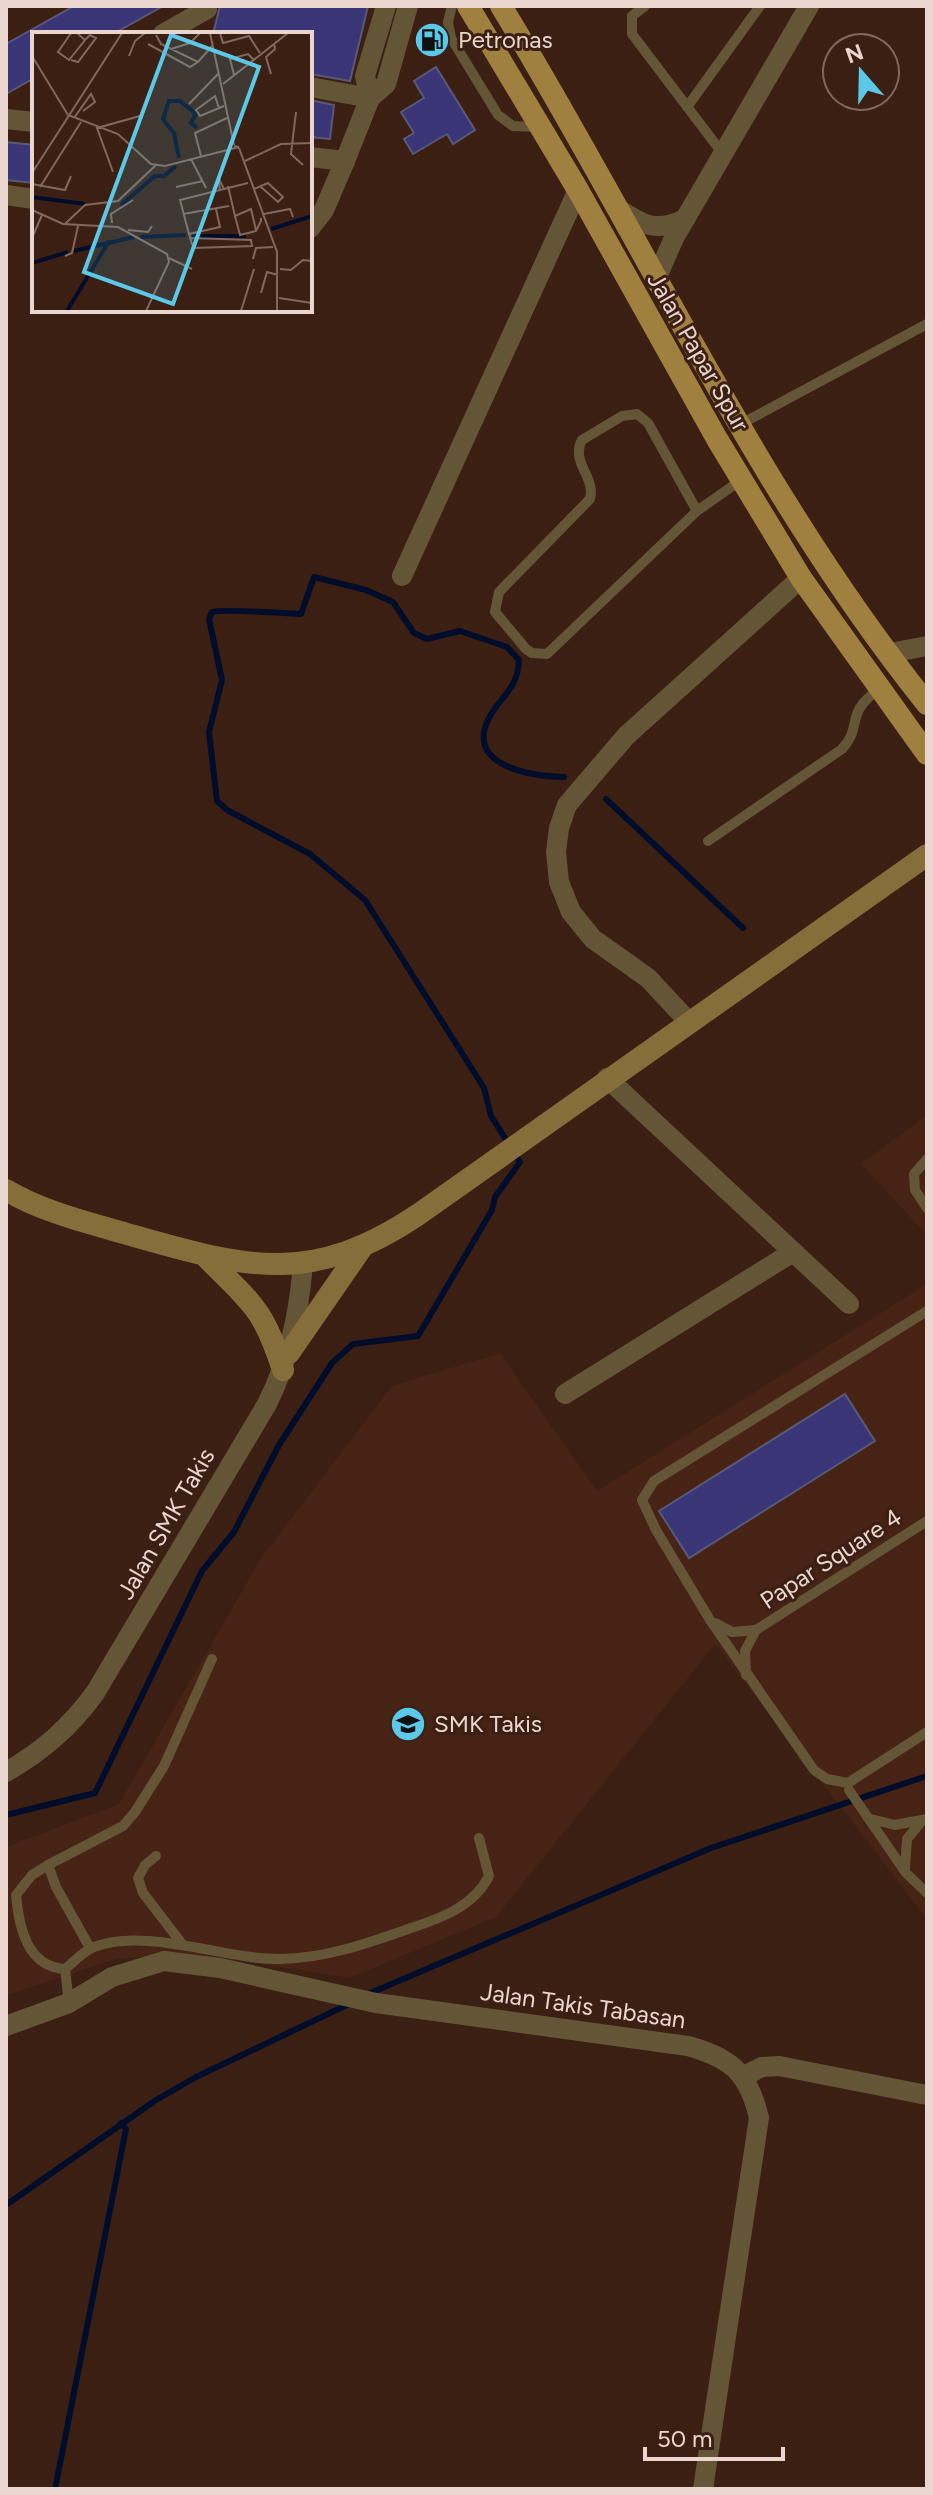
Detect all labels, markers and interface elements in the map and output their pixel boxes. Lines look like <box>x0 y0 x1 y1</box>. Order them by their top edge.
fuel station icon: Petronas <box>413 21 451 59</box>
place label: Petronas <box>458 25 553 54</box>
inset map <box>32 32 312 312</box>
north arrow <box>821 32 901 112</box>
text: N <box>842 38 867 69</box>
street label: Jalan Papar Spur <box>641 267 756 436</box>
street label: Jalan SMK Takis <box>111 1443 220 1604</box>
street label: Papar Square 4 <box>755 1502 907 1615</box>
school or university icon: SMK Takis <box>389 1705 427 1743</box>
place label: SMK Takis <box>434 1709 542 1738</box>
street label: Jalan Takis Tabasan <box>479 1977 688 2034</box>
scale bar <box>645 2411 783 2461</box>
text: 50 m <box>657 2424 713 2453</box>

